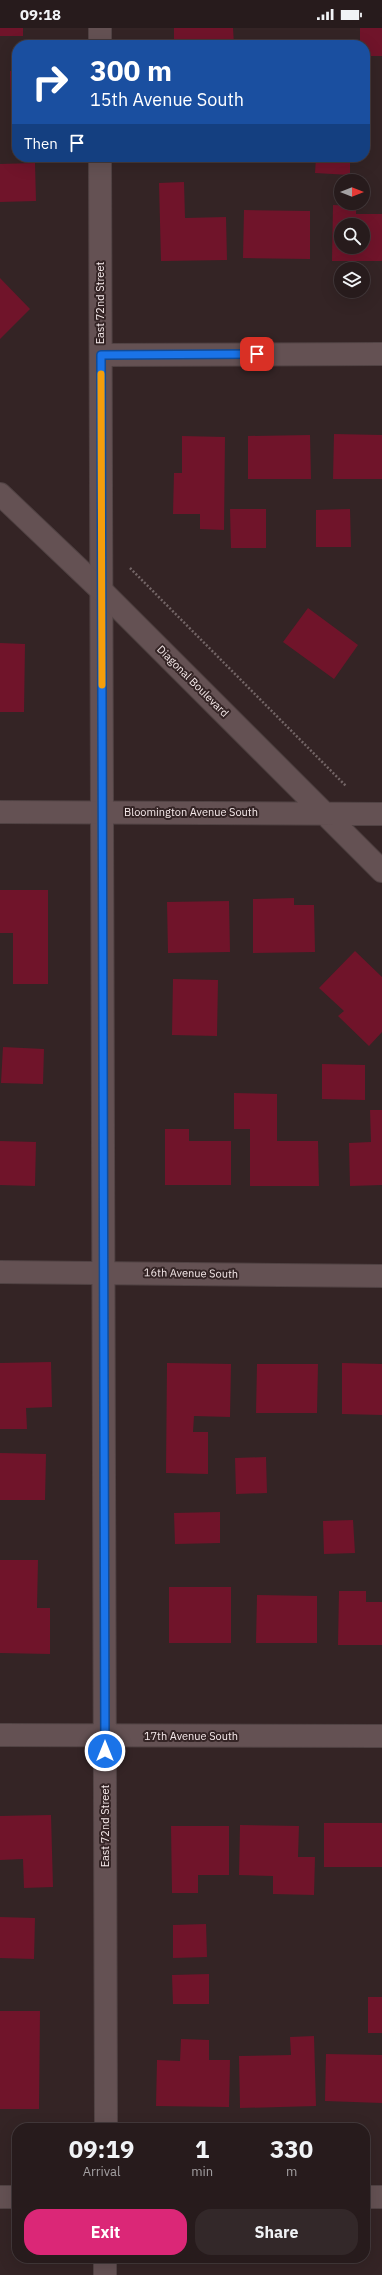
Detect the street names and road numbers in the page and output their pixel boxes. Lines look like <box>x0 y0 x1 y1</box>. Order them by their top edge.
street label: East 72nd Street <box>93 262 107 344</box>
street label: Diagonal Boulevard <box>154 642 232 720</box>
street label: Bloomington Avenue South <box>124 805 258 819</box>
street label: 16th Avenue South <box>144 1265 238 1281</box>
street label: 17th Avenue South <box>144 1729 238 1743</box>
street label: East 72nd Street <box>98 1785 112 1867</box>

